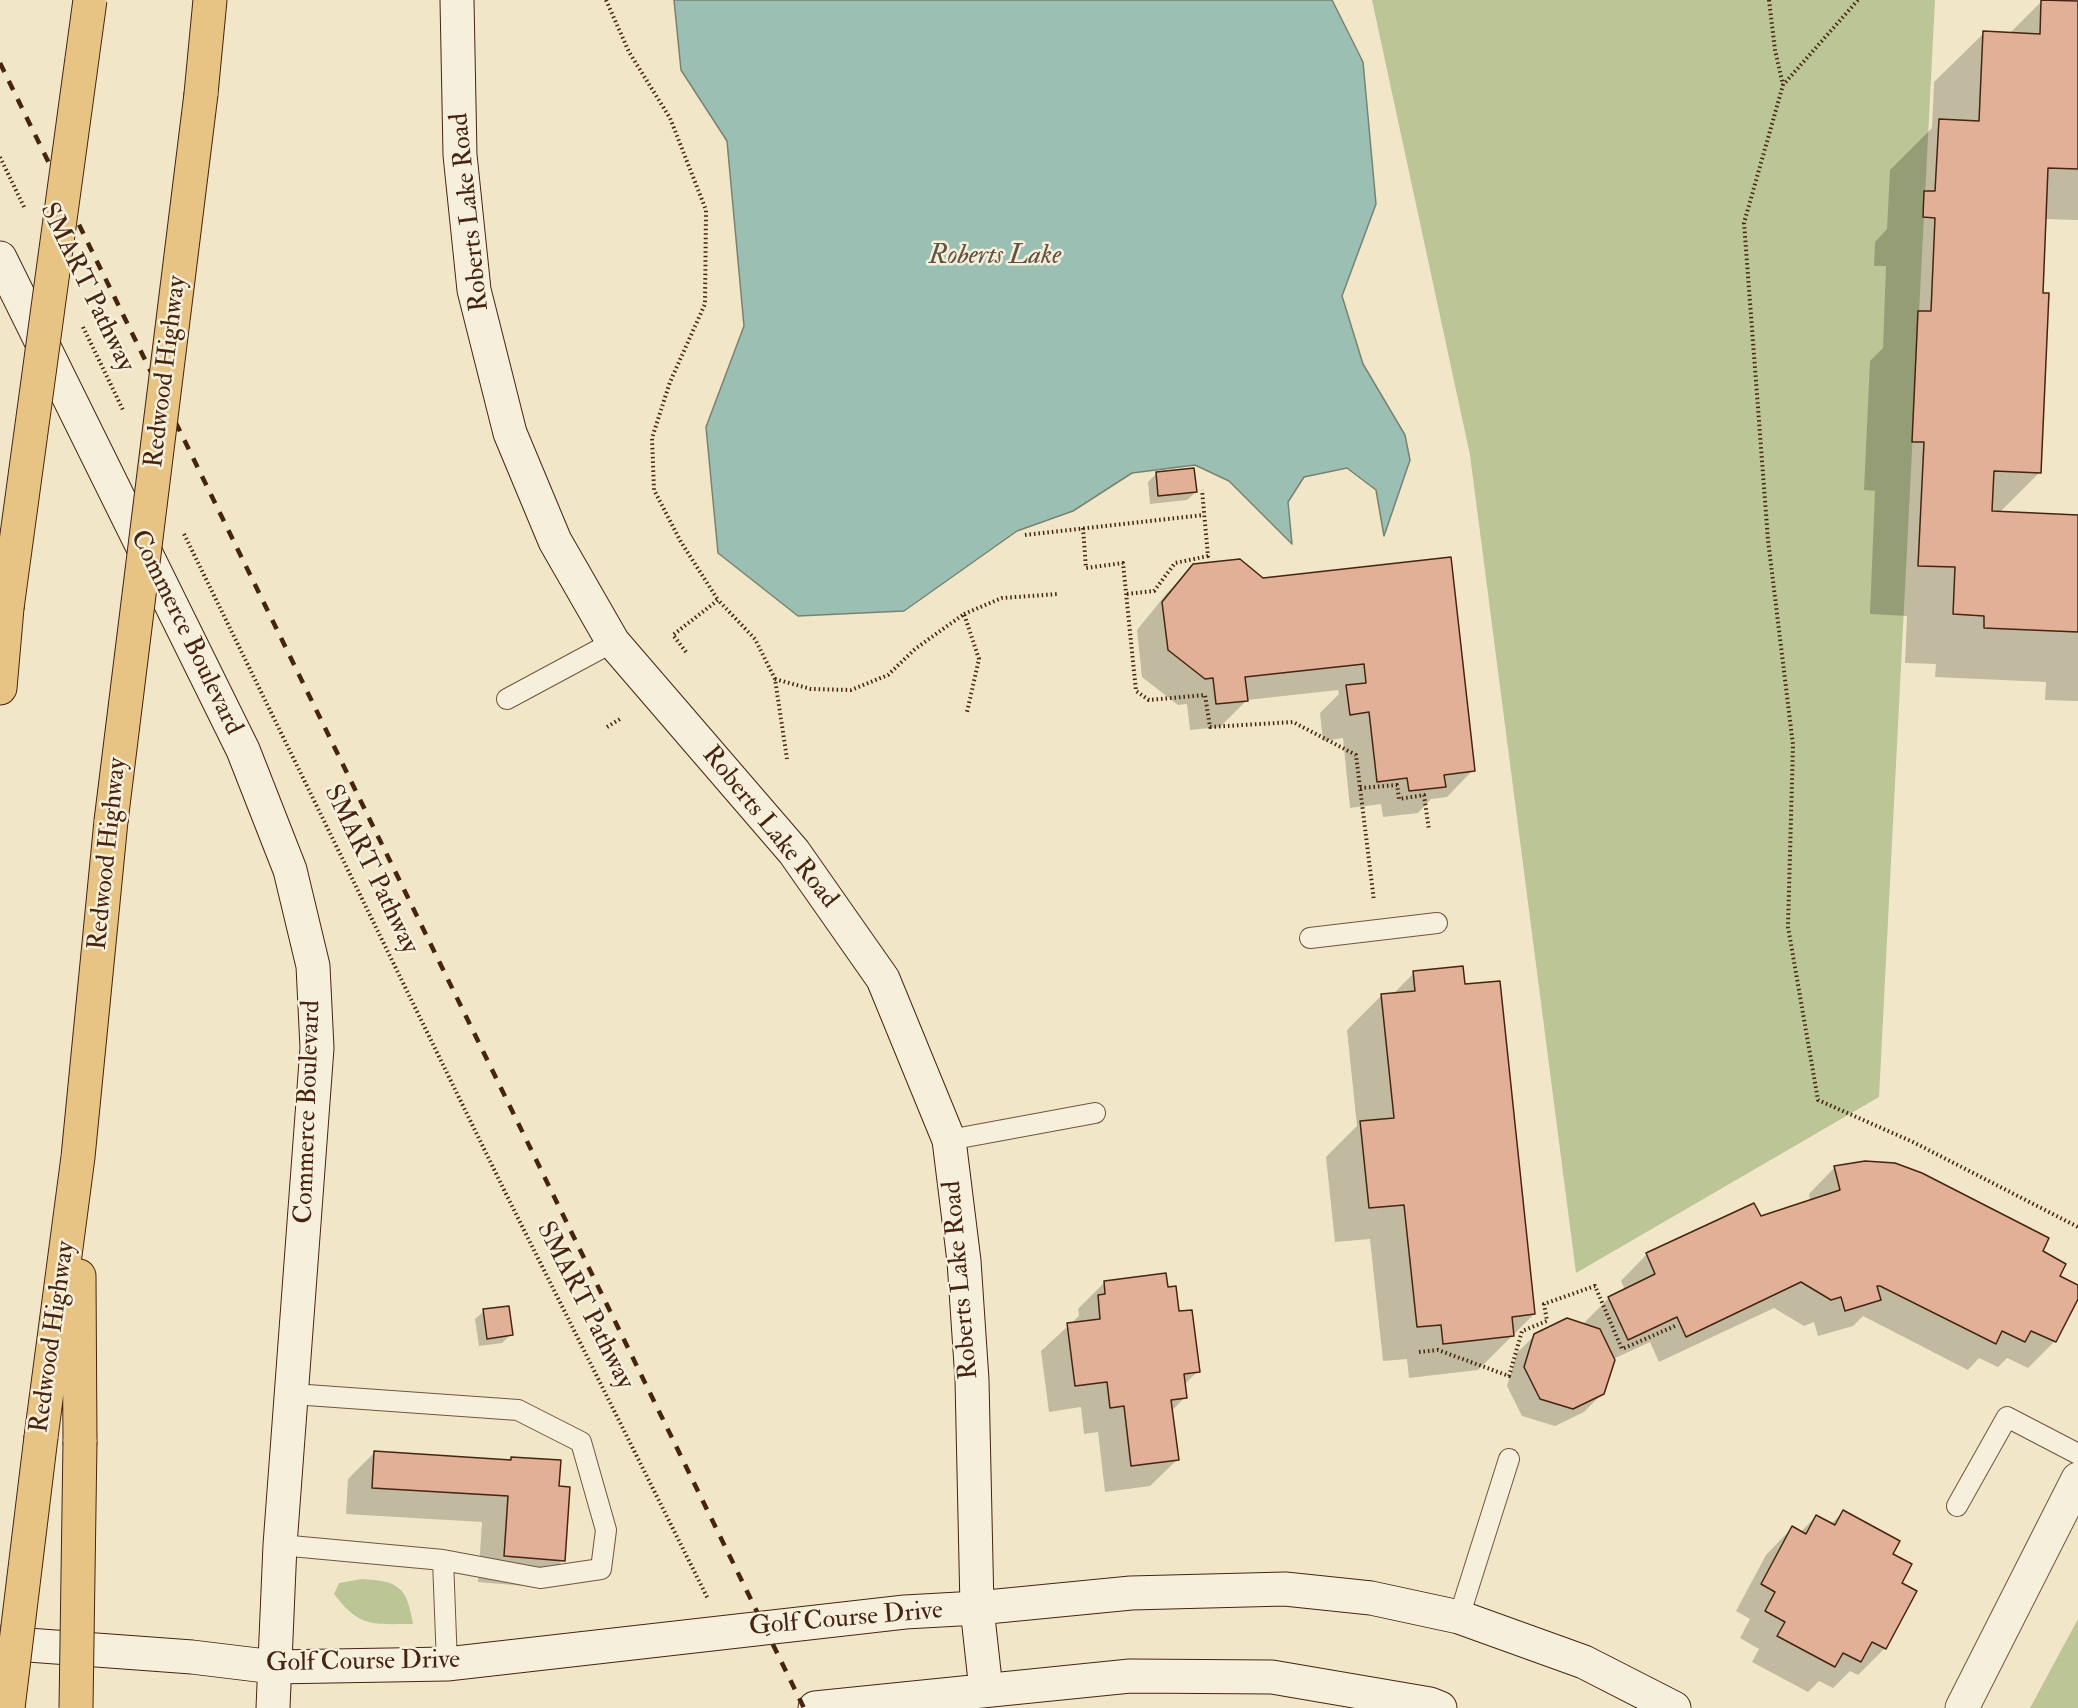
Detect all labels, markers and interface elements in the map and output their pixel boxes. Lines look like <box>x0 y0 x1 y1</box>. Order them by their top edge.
street label: Roberts Lake Road <box>445 111 497 313</box>
street label: SMART Pathway <box>32 199 140 377</box>
water label: Roberts Lake <box>929 241 1061 273</box>
street label: Redwood Highway <box>140 274 194 470</box>
street label: Commerce Boulevard <box>122 526 248 740</box>
street label: Roberts Lake Road <box>694 741 844 915</box>
street label: Redwood Highway <box>83 756 135 952</box>
street label: SMART Pathway <box>316 781 424 959</box>
street label: Commerce Boulevard <box>290 1000 328 1224</box>
street label: Roberts Lake Road <box>938 1179 986 1381</box>
street label: SMART Pathway <box>528 1217 640 1395</box>
street label: Redwood Highway <box>25 1239 83 1435</box>
street label: Golf Course Drive <box>748 1596 944 1644</box>
street label: Golf Course Drive <box>266 1646 460 1680</box>

